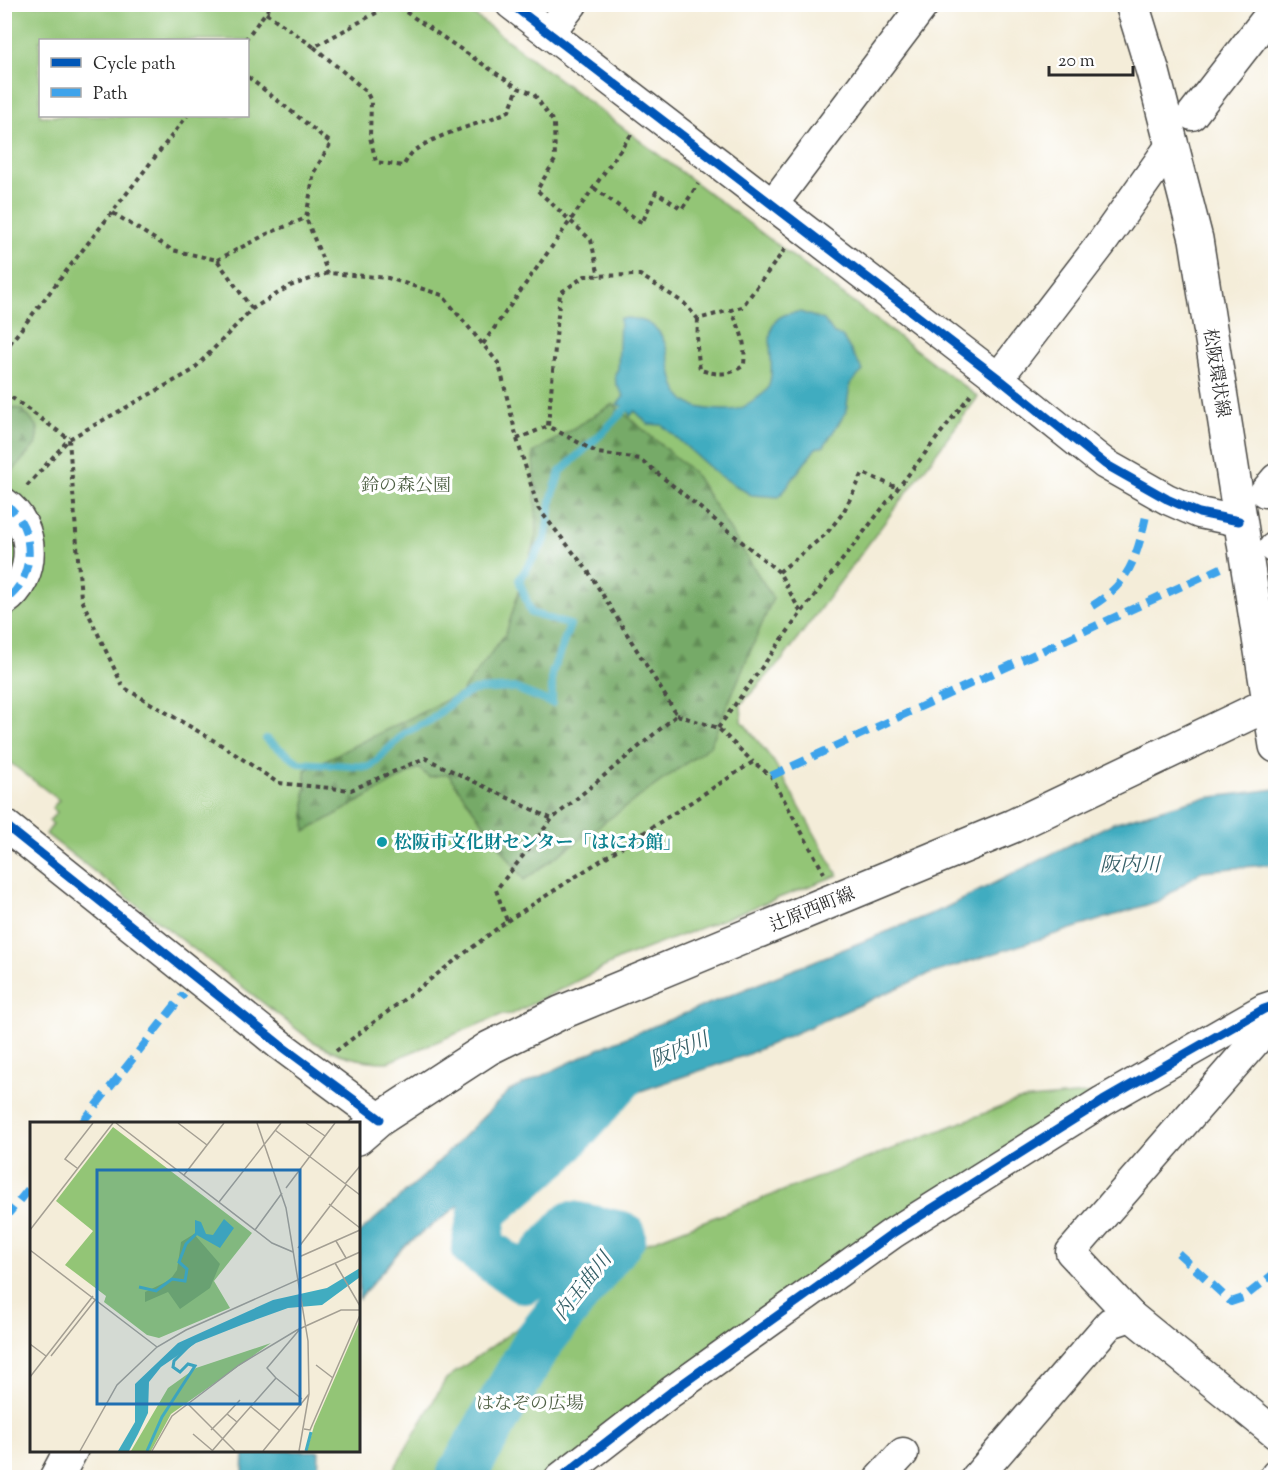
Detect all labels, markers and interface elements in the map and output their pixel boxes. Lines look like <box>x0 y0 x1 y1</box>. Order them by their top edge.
legend <box>39 39 249 117</box>
scale bar <box>1049 39 1133 77</box>
text: 20 m <box>1058 49 1095 75</box>
text: Cycle path <box>93 52 176 78</box>
text: Path <box>93 82 128 108</box>
street label: 松阪環状線 <box>1195 327 1235 420</box>
park label: 鈴の森公園 <box>361 474 451 500</box>
place label: 松阪市文化財センター「はにわ館」 <box>394 831 681 857</box>
marker: 松阪市文化財センター「はにわ館」 <box>375 835 389 849</box>
water label: 阪内川 <box>1100 852 1162 881</box>
street label: 辻原西町線 <box>766 882 859 940</box>
water label: 阪内川 <box>647 1026 715 1076</box>
inset map <box>30 1122 360 1452</box>
water label: 内玉曲川 <box>548 1246 621 1328</box>
park label: はなぞの広場 <box>476 1392 584 1418</box>

